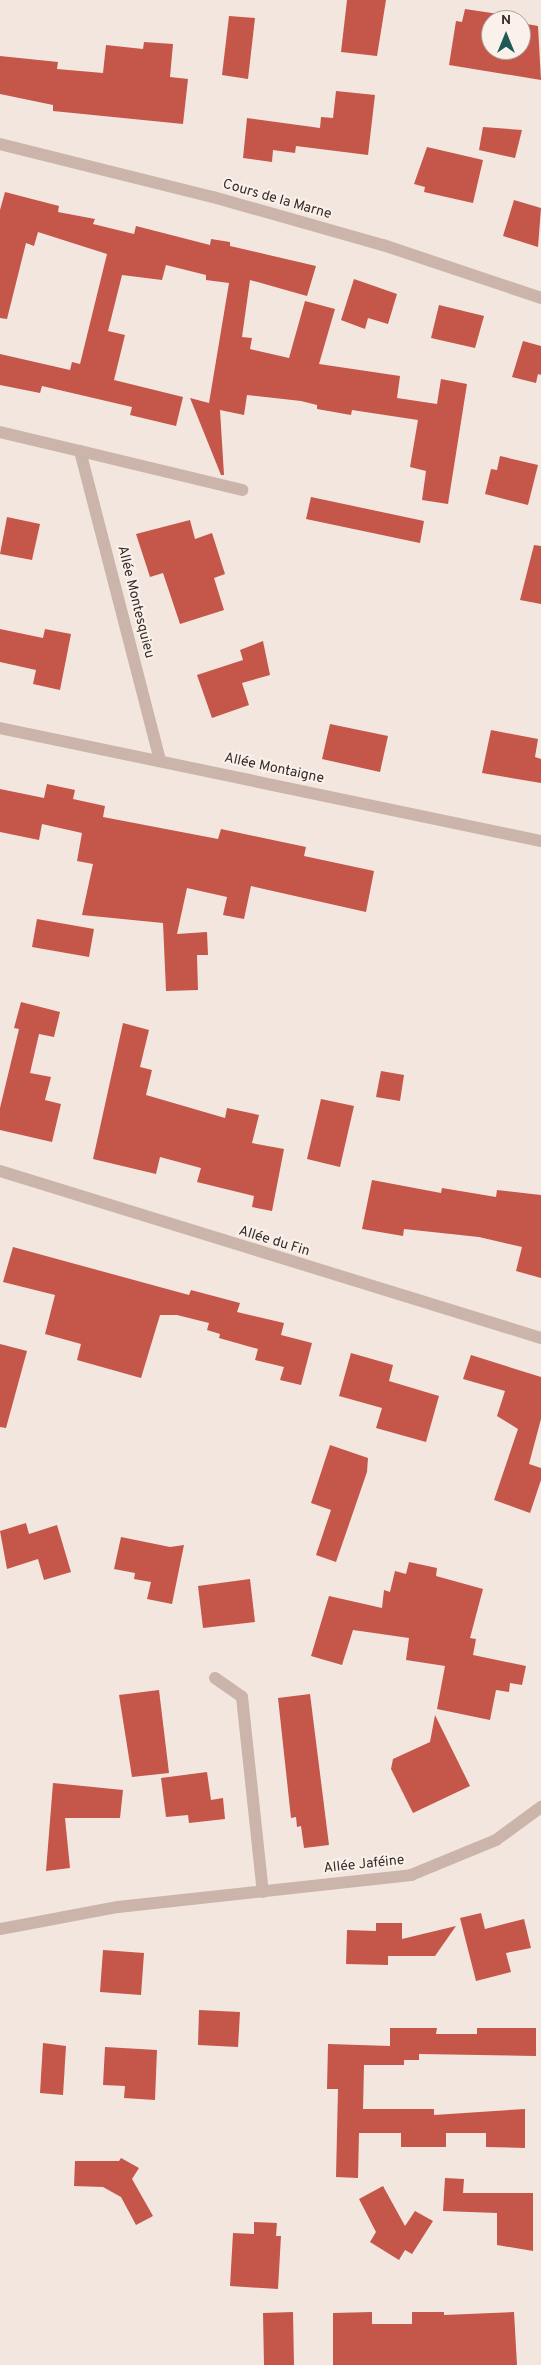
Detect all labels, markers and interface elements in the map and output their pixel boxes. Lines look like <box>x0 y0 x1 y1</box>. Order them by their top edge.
north arrow <box>481 10 531 60</box>
text: N <box>501 12 511 29</box>
street label: Cours de la Marne <box>221 176 333 224</box>
street label: Allée Montesquieu <box>113 544 157 660</box>
street label: Allée Montaigne <box>223 750 325 788</box>
street label: Allée du Fin <box>236 1223 312 1261</box>
street label: Allée Jaféine <box>323 1852 405 1878</box>

